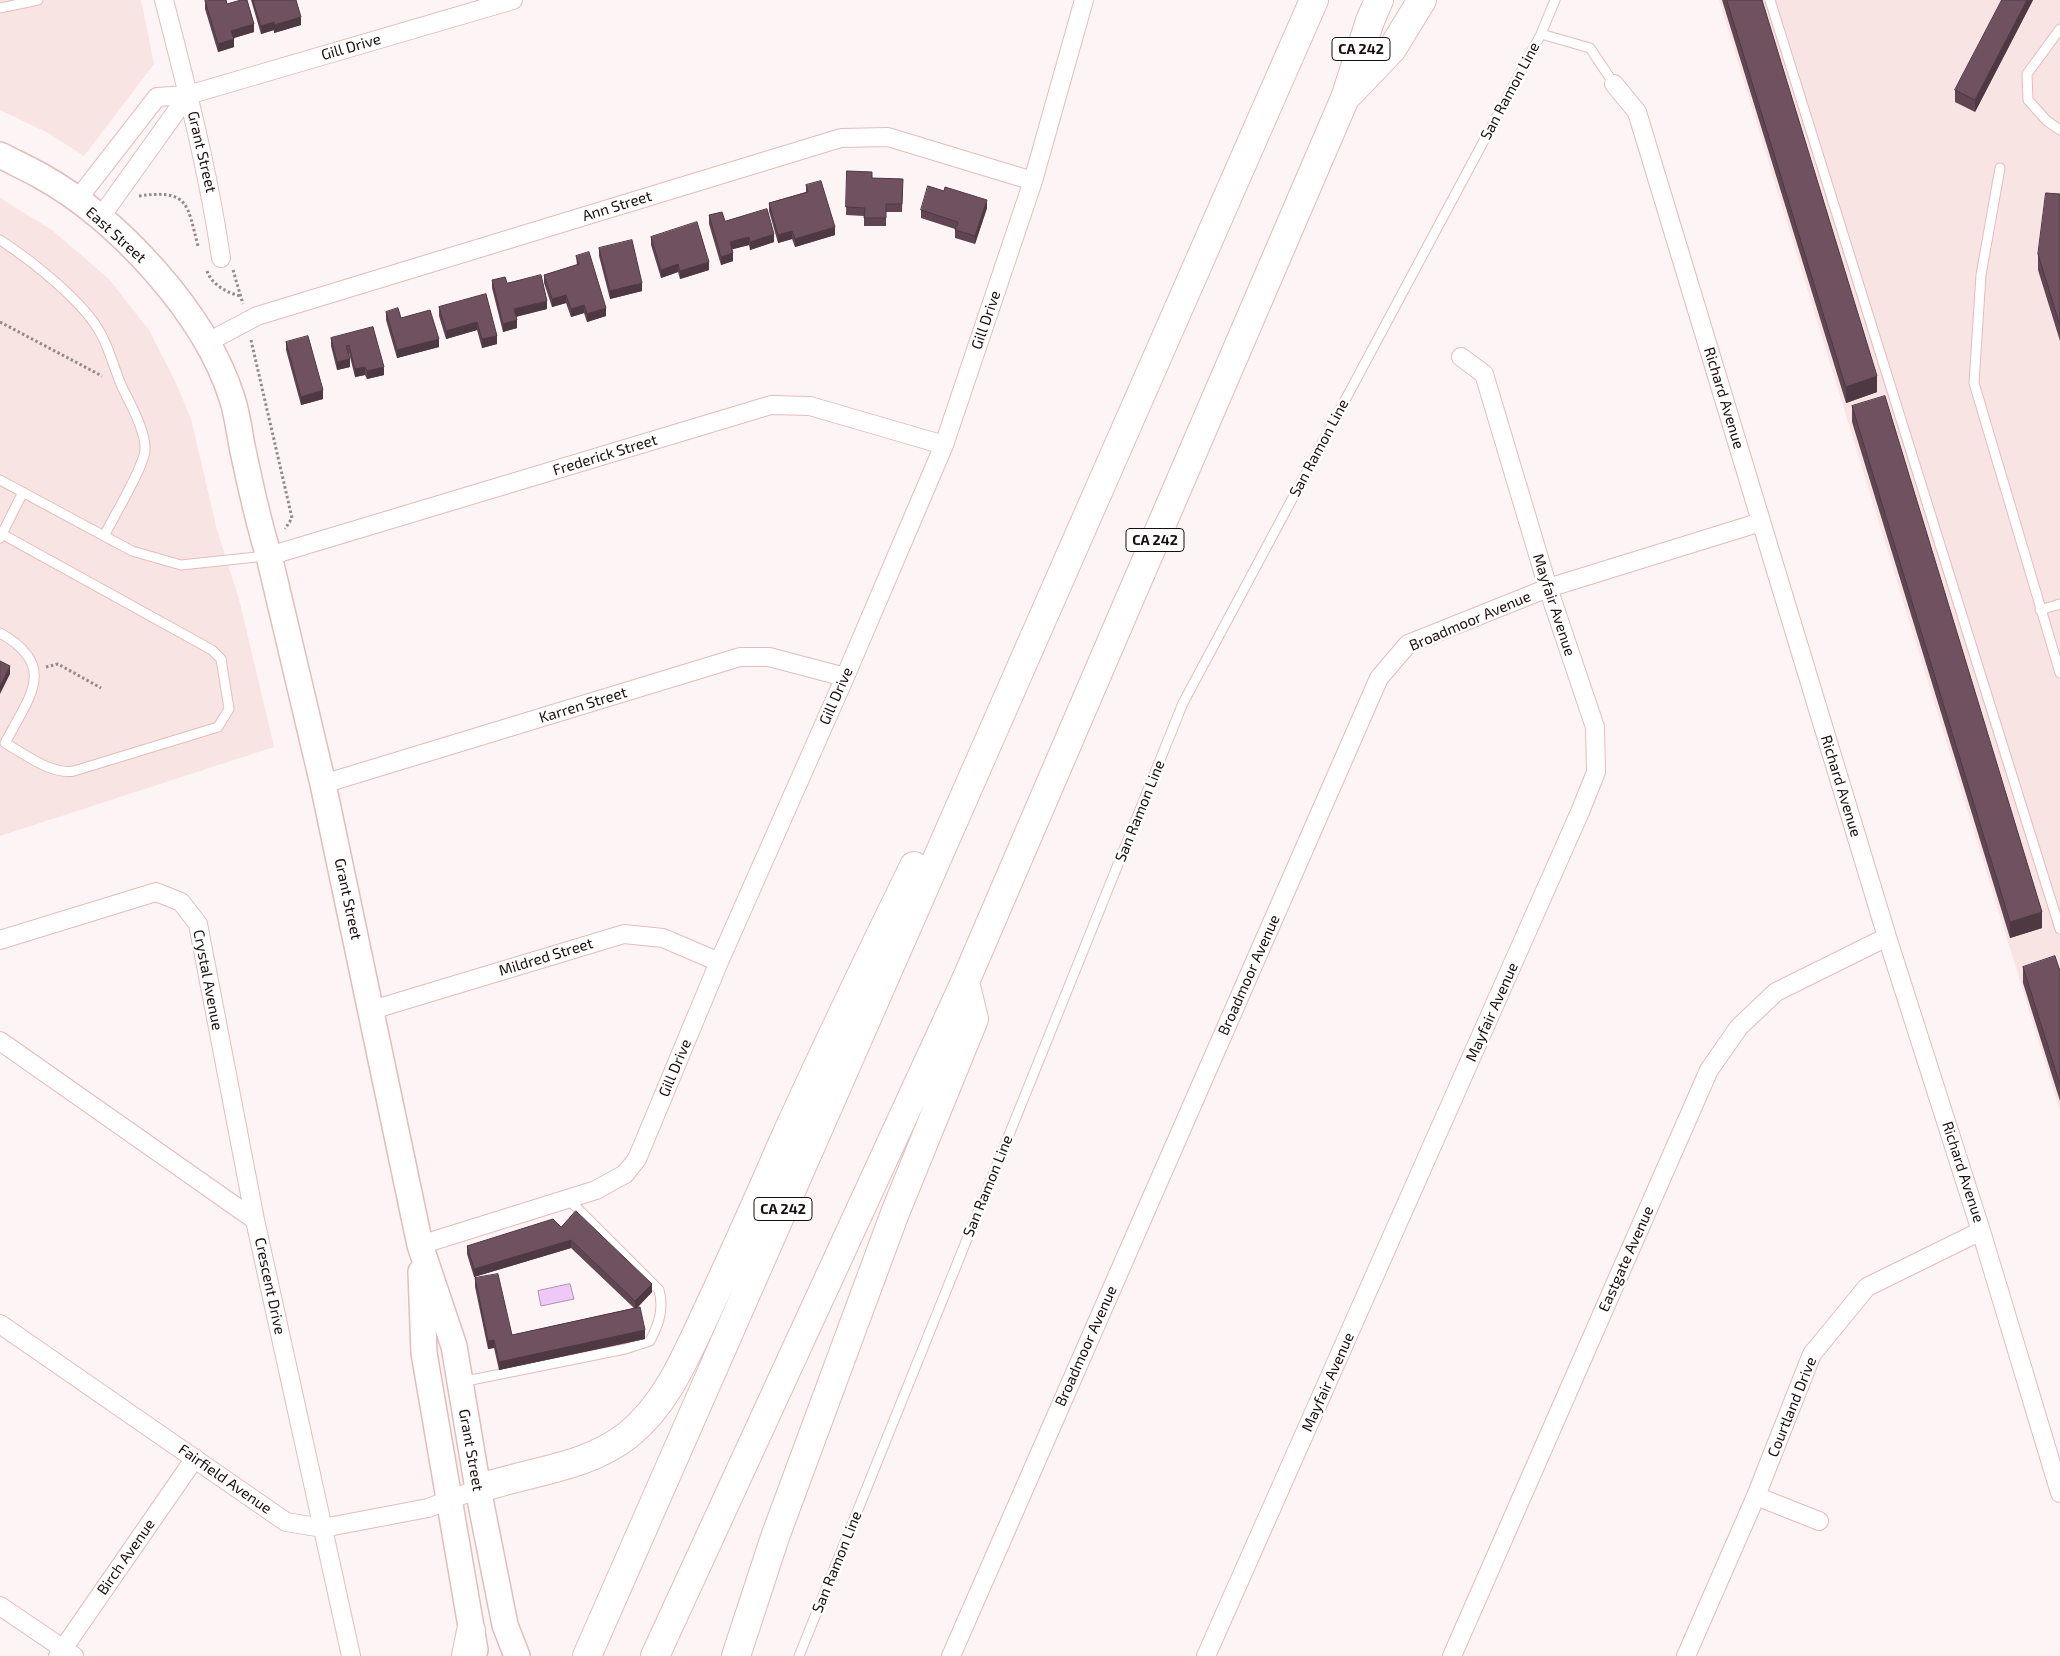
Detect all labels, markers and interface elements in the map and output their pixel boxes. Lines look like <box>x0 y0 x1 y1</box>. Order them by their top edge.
street label: Gill Drive <box>319 30 383 64</box>
road number: CA 242 <box>1332 38 1390 61</box>
street label: San Ramon Line <box>1477 39 1543 143</box>
street label: Grant Street <box>184 109 220 195</box>
street label: Ann Street <box>580 187 654 225</box>
street label: East Street <box>82 203 150 267</box>
street label: Gill Drive <box>968 288 1004 352</box>
street label: Richard Avenue <box>1700 345 1748 451</box>
street label: San Ramon Line <box>1286 396 1352 500</box>
street label: Frederick Street <box>551 431 659 479</box>
road number: CA 242 <box>1126 528 1184 552</box>
street label: Mayfair Avenue <box>1529 552 1579 658</box>
street label: Broadmoor Avenue <box>1407 587 1533 655</box>
street label: Gill Drive <box>815 664 857 728</box>
street label: Karren Street <box>537 683 629 727</box>
street label: Richard Avenue <box>1817 733 1865 839</box>
street label: San Ramon Line <box>1111 757 1169 865</box>
street label: Grant Street <box>331 856 365 942</box>
street label: Broadmoor Avenue <box>1214 912 1284 1038</box>
street label: Crystal Avenue <box>189 928 227 1032</box>
street label: Mildred Street <box>497 934 595 980</box>
street label: Mayfair Avenue <box>1462 960 1522 1064</box>
street label: Gill Drive <box>655 1036 695 1100</box>
street label: Richard Avenue <box>1938 1119 1988 1225</box>
street label: San Ramon Line <box>959 1132 1017 1240</box>
road number: CA 242 <box>754 1198 812 1220</box>
street label: Eastgate Avenue <box>1595 1203 1657 1315</box>
street label: Crescent Drive <box>251 1236 289 1336</box>
street label: Broadmoor Avenue <box>1051 1283 1121 1409</box>
street label: Mayfair Avenue <box>1298 1330 1358 1434</box>
street label: Courtland Drive <box>1764 1354 1820 1460</box>
street label: Grant Street <box>455 1408 487 1492</box>
street label: Fairfield Avenue <box>175 1440 275 1518</box>
street label: San Ramon Line <box>808 1508 866 1616</box>
street label: Birch Avenue <box>93 1516 159 1598</box>

